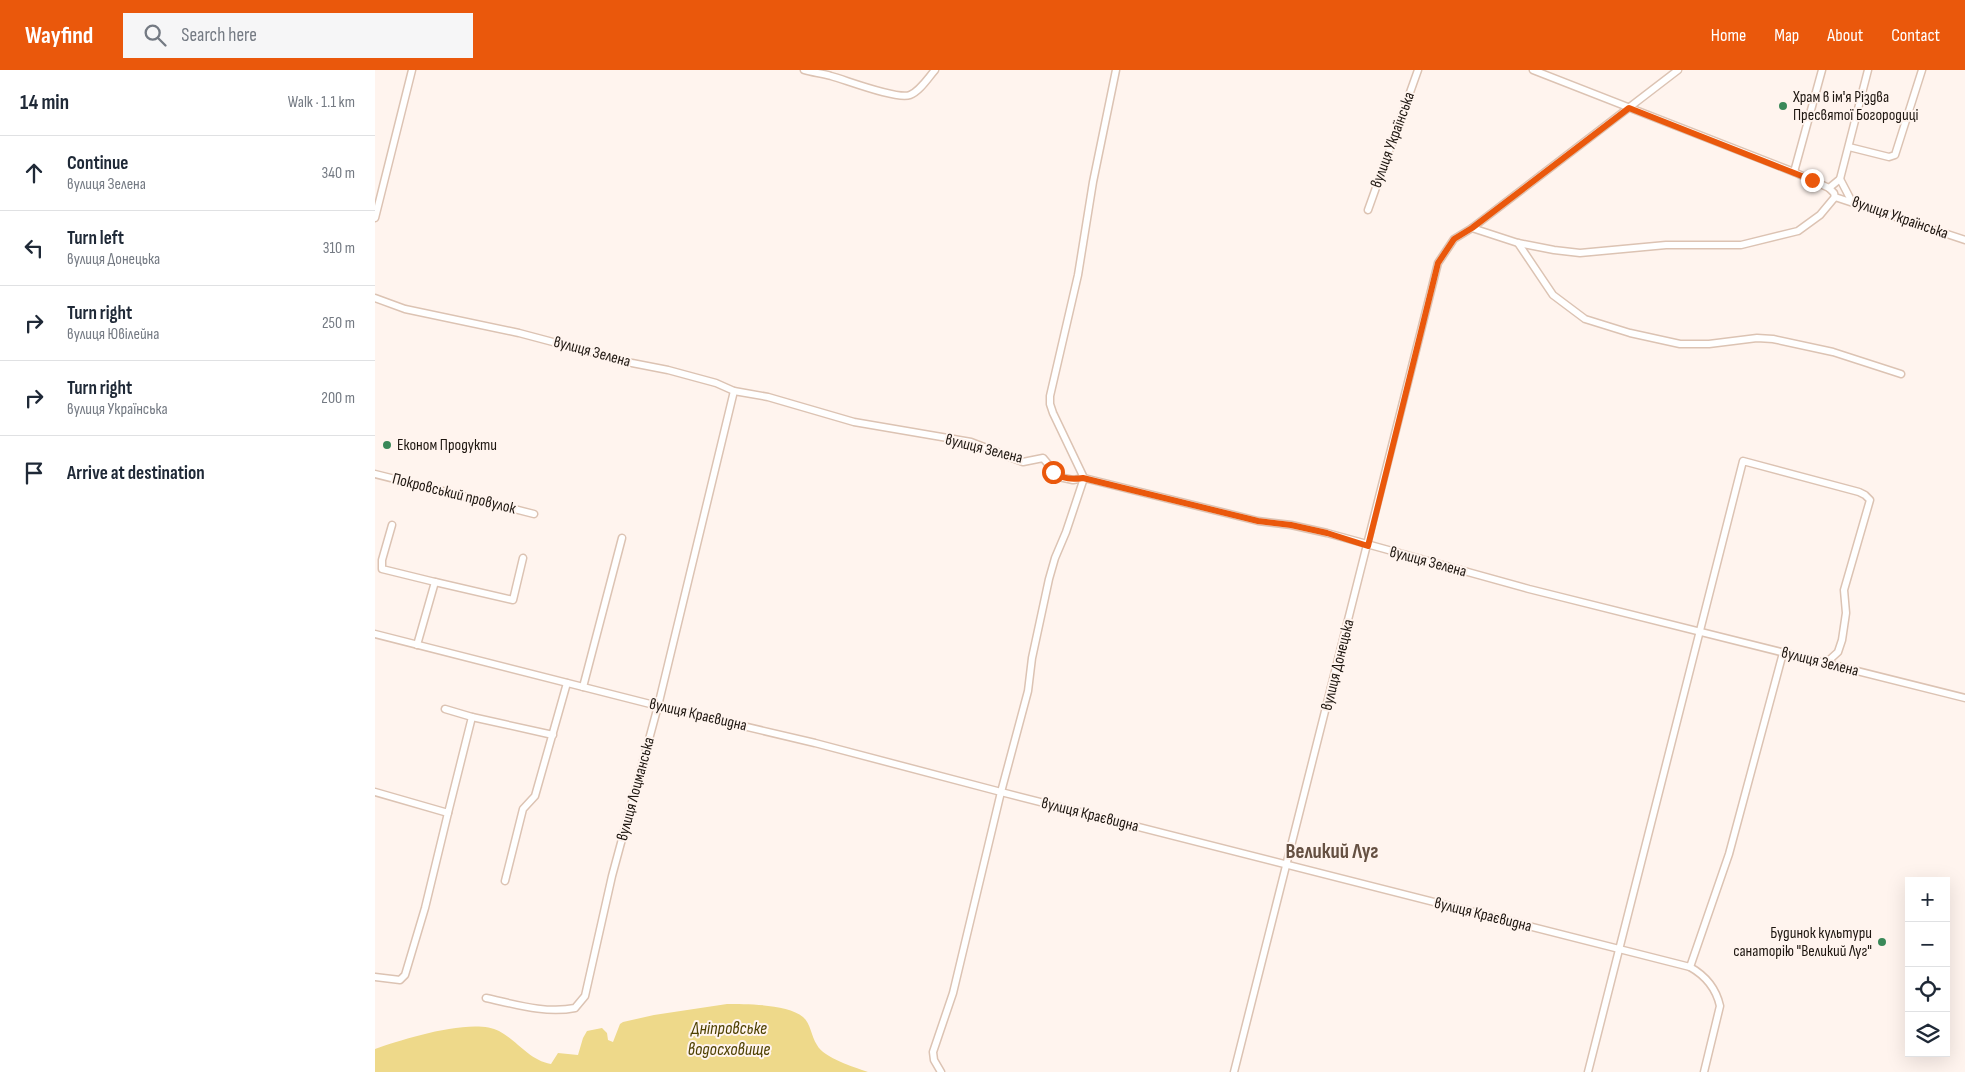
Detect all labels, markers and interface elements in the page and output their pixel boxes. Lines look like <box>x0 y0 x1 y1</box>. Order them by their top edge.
search box <box>123 13 473 58</box>
text: Wayfind <box>25 21 93 50</box>
icon: search <box>141 21 169 49</box>
text: Search here <box>181 24 257 47</box>
text: Home <box>1711 25 1746 46</box>
text: Map <box>1774 25 1799 46</box>
text: About <box>1827 25 1863 46</box>
text: Contact <box>1891 25 1940 46</box>
place label: Храм в ім'я Різдва Пресвятої Богородиці <box>1792 88 1918 125</box>
street label: вулиця Українська <box>1367 89 1419 191</box>
text: 14 min <box>20 90 69 115</box>
text: Walk · 1.1 km <box>288 93 355 112</box>
marker: Храм в ім'я Різдва Пресвятої Богородиці <box>1777 100 1789 112</box>
text: Continue <box>67 152 128 175</box>
icon: ahead <box>20 159 48 187</box>
text: 340 m <box>322 164 355 183</box>
route end <box>1801 169 1824 192</box>
text: вулиця Зелена <box>67 175 146 194</box>
street label: вулиця Українська <box>1849 193 1951 243</box>
text: Turn left <box>67 227 124 250</box>
icon: left <box>20 234 48 262</box>
text: 310 m <box>323 239 355 258</box>
text: вулиця Донецька <box>67 250 160 269</box>
text: Turn right <box>67 302 132 325</box>
icon: right <box>20 309 48 337</box>
text: 250 m <box>322 314 355 333</box>
text: вулиця Ювілейна <box>67 325 159 344</box>
street label: вулиця Зелена <box>551 333 633 371</box>
text: Turn right <box>67 377 132 400</box>
icon: right <box>20 384 48 412</box>
text: 200 m <box>321 389 355 408</box>
text: вулиця Українська <box>67 400 168 419</box>
street label: вулиця Зелена <box>943 430 1025 468</box>
place label: Економ Продукти <box>397 436 497 455</box>
marker: Економ Продукти <box>381 439 393 451</box>
icon: arrive <box>20 459 48 487</box>
route start <box>1042 461 1065 484</box>
text: Arrive at destination <box>67 462 205 485</box>
street label: Покровський провулок <box>390 469 519 519</box>
street label: вулиця Зелена <box>1387 543 1469 581</box>
street label: вулиця Донецька <box>1318 617 1358 713</box>
street label: вулиця Зелена <box>1779 643 1861 681</box>
street label: вулиця Краєвидна <box>647 695 749 735</box>
street label: вулиця Лоцманська <box>613 735 659 843</box>
street label: вулиця Краєвидна <box>1039 794 1141 836</box>
district label: Великий Луг <box>1286 839 1378 864</box>
map controls <box>1905 877 1950 1057</box>
button: + <box>1905 877 1950 922</box>
street label: вулиця Краєвидна <box>1432 894 1534 936</box>
button: − <box>1905 922 1950 967</box>
place label: Будинок культури санаторію "Великий Луг" <box>1733 924 1872 961</box>
marker: Будинок культури санаторію "Великий Луг" <box>1876 936 1888 948</box>
button: locate <box>1905 967 1950 1012</box>
button: layers <box>1905 1012 1950 1057</box>
water label: Дніпровське водосховище <box>688 1018 770 1060</box>

